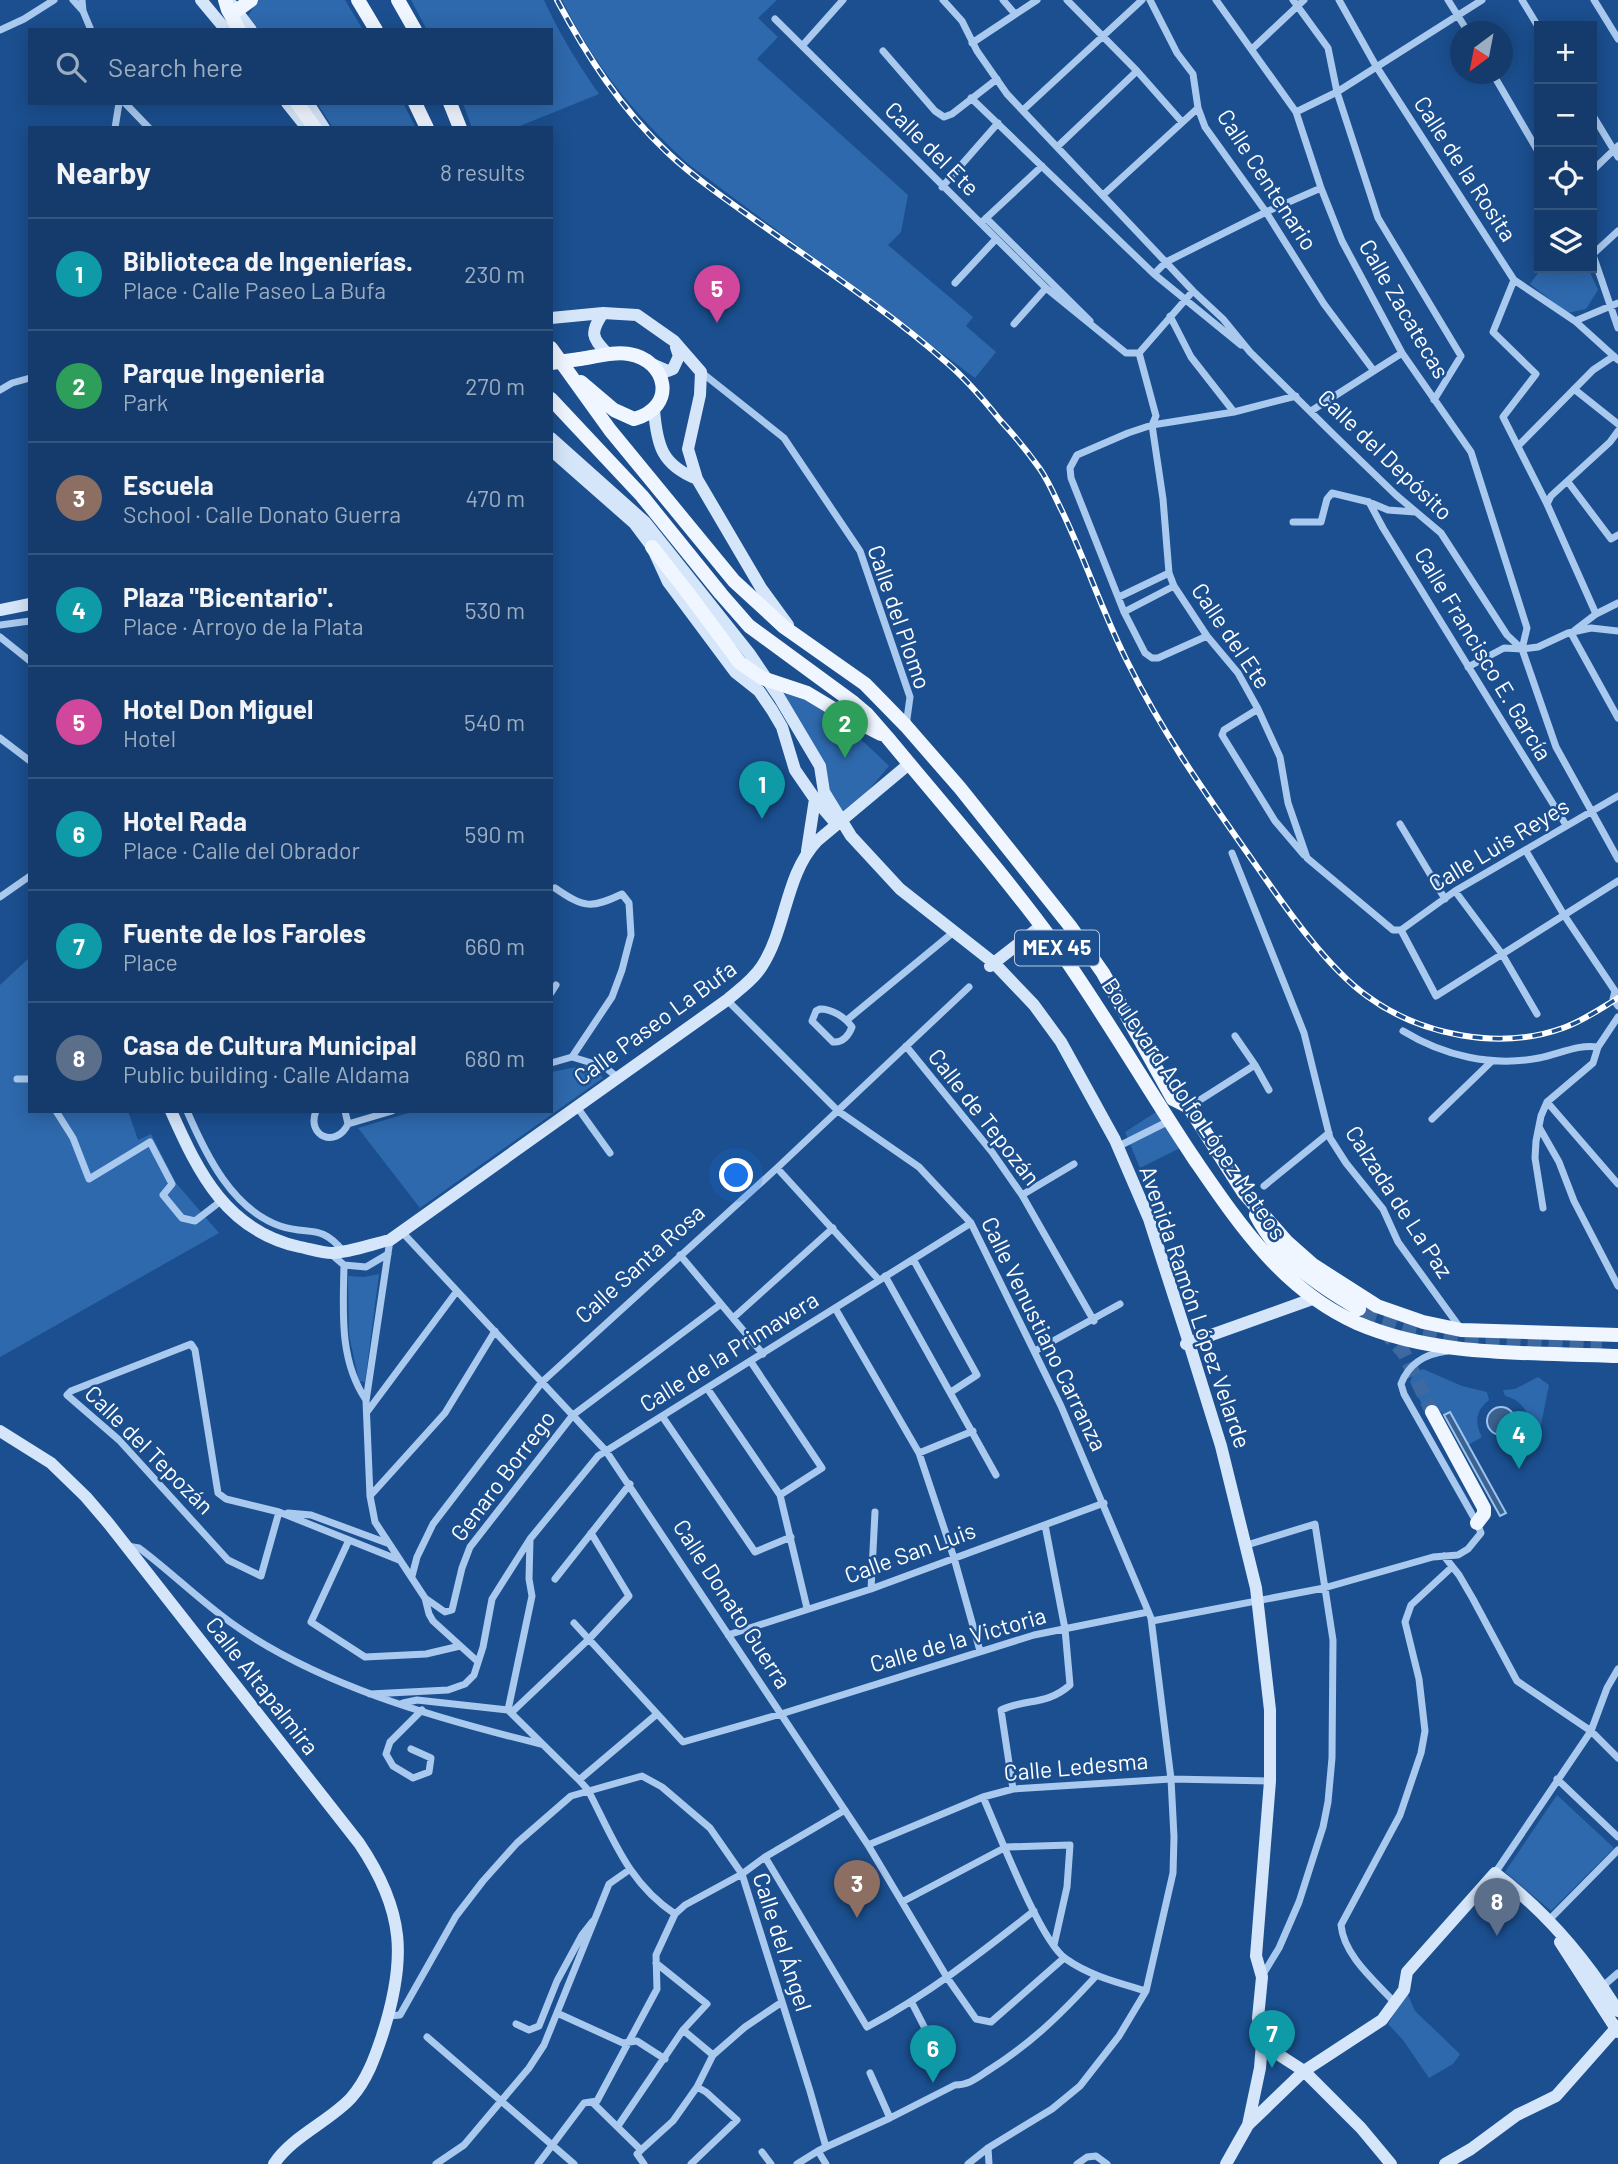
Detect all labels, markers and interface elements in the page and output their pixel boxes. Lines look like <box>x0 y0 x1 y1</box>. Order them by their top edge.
north arrow <box>1450 21 1513 84</box>
map controls <box>1534 21 1597 273</box>
button: + <box>1534 21 1597 84</box>
search box <box>28 28 553 105</box>
icon: search <box>52 48 90 86</box>
text: Search here <box>108 51 243 82</box>
button: − <box>1534 84 1597 147</box>
street label: Calle de la Rosita <box>1408 91 1523 246</box>
street label: Calle del Ete <box>880 95 986 201</box>
street label: Calle Centenario <box>1212 104 1324 255</box>
button: locate <box>1534 147 1597 210</box>
text: Nearby <box>56 154 151 190</box>
text: 8 results <box>440 158 525 186</box>
button: layers <box>1534 210 1597 273</box>
street label: Calle Zacatecas <box>1354 234 1456 383</box>
text: Biblioteca de Ingenierías. <box>123 245 413 276</box>
text: 1 <box>75 260 83 288</box>
text: 230 m <box>464 260 525 288</box>
pin: 5 <box>694 265 740 323</box>
text: Place · Calle Paseo La Bufa <box>123 276 386 304</box>
text: Parque Ingenieria <box>123 357 325 388</box>
text: 2 <box>73 372 85 400</box>
text: 270 m <box>465 372 525 400</box>
street label: Calle del Depósito <box>1312 383 1459 526</box>
text: Park <box>123 388 168 416</box>
text: Escuela <box>123 469 214 500</box>
text: 3 <box>73 484 85 512</box>
text: 470 m <box>466 484 525 512</box>
text: School · Calle Donato Guerra <box>123 500 401 528</box>
street label: Calle del Plomo <box>862 541 938 692</box>
street label: Calle Francisco E. García <box>1409 542 1559 765</box>
street label: Calle del Ete <box>1186 577 1278 694</box>
text: Plaza "Bicentario". <box>123 581 334 612</box>
text: 4 <box>72 596 86 624</box>
text: 530 m <box>465 596 525 624</box>
text: Place · Arroyo de la Plata <box>123 612 364 640</box>
text: Hotel Don Miguel <box>123 693 313 724</box>
pin: 2 <box>822 700 868 758</box>
text: 5 <box>73 708 85 736</box>
text: 540 m <box>464 708 525 736</box>
text: Hotel <box>123 724 176 752</box>
pin: 1 <box>739 761 785 819</box>
street label: Calle Luis Reyes <box>1423 791 1574 897</box>
text: Hotel Rada <box>123 805 247 836</box>
text: 6 <box>73 820 85 848</box>
text: 590 m <box>465 820 525 848</box>
text: Place · Calle del Obrador <box>123 836 360 864</box>
text: Fuente de los Faroles <box>123 917 366 948</box>
road number: MEX 45 <box>1015 930 1099 965</box>
text: 7 <box>73 932 85 960</box>
text: 660 m <box>465 932 525 960</box>
text: Place <box>123 948 178 976</box>
street label: Calle Paseo La Bufa <box>568 954 741 1091</box>
street label: Boulevard Adolfo López Mateos <box>1097 972 1293 1245</box>
text: Casa de Cultura Municipal <box>123 1029 417 1060</box>
street label: Calle de Tepozán <box>923 1043 1047 1190</box>
text: 8 <box>73 1044 85 1072</box>
text: 680 m <box>465 1044 525 1072</box>
text: Public building · Calle Aldama <box>123 1060 410 1088</box>
street label: Calzada de La Paz <box>1340 1120 1460 1283</box>
your location <box>719 1158 753 1192</box>
street label: Avenida Ramón López Velarde <box>1134 1162 1258 1452</box>
street label: Calle Santa Rosa <box>569 1198 710 1329</box>
street label: Calle Venustiano Carranza <box>976 1212 1114 1455</box>
street label: Calle de la Primavera <box>634 1285 823 1417</box>
street label: Calle del Tepozán <box>79 1379 220 1520</box>
street label: Genaro Borrego <box>444 1404 560 1546</box>
pin: 4 <box>1496 1411 1542 1469</box>
street label: Calle Donato Guerra <box>668 1514 798 1693</box>
street label: Calle San Luis <box>840 1515 979 1589</box>
street label: Calle de la Victoria <box>866 1601 1049 1678</box>
street label: Calle Altapalmira <box>200 1611 325 1760</box>
street label: Calle Ledesma <box>1003 1746 1149 1786</box>
pin: 3 <box>834 1860 880 1918</box>
street label: Calle del Ángel <box>747 1869 819 2014</box>
pin: 8 <box>1474 1878 1520 1936</box>
pin: 7 <box>1249 2010 1295 2068</box>
pin: 6 <box>910 2025 956 2083</box>

